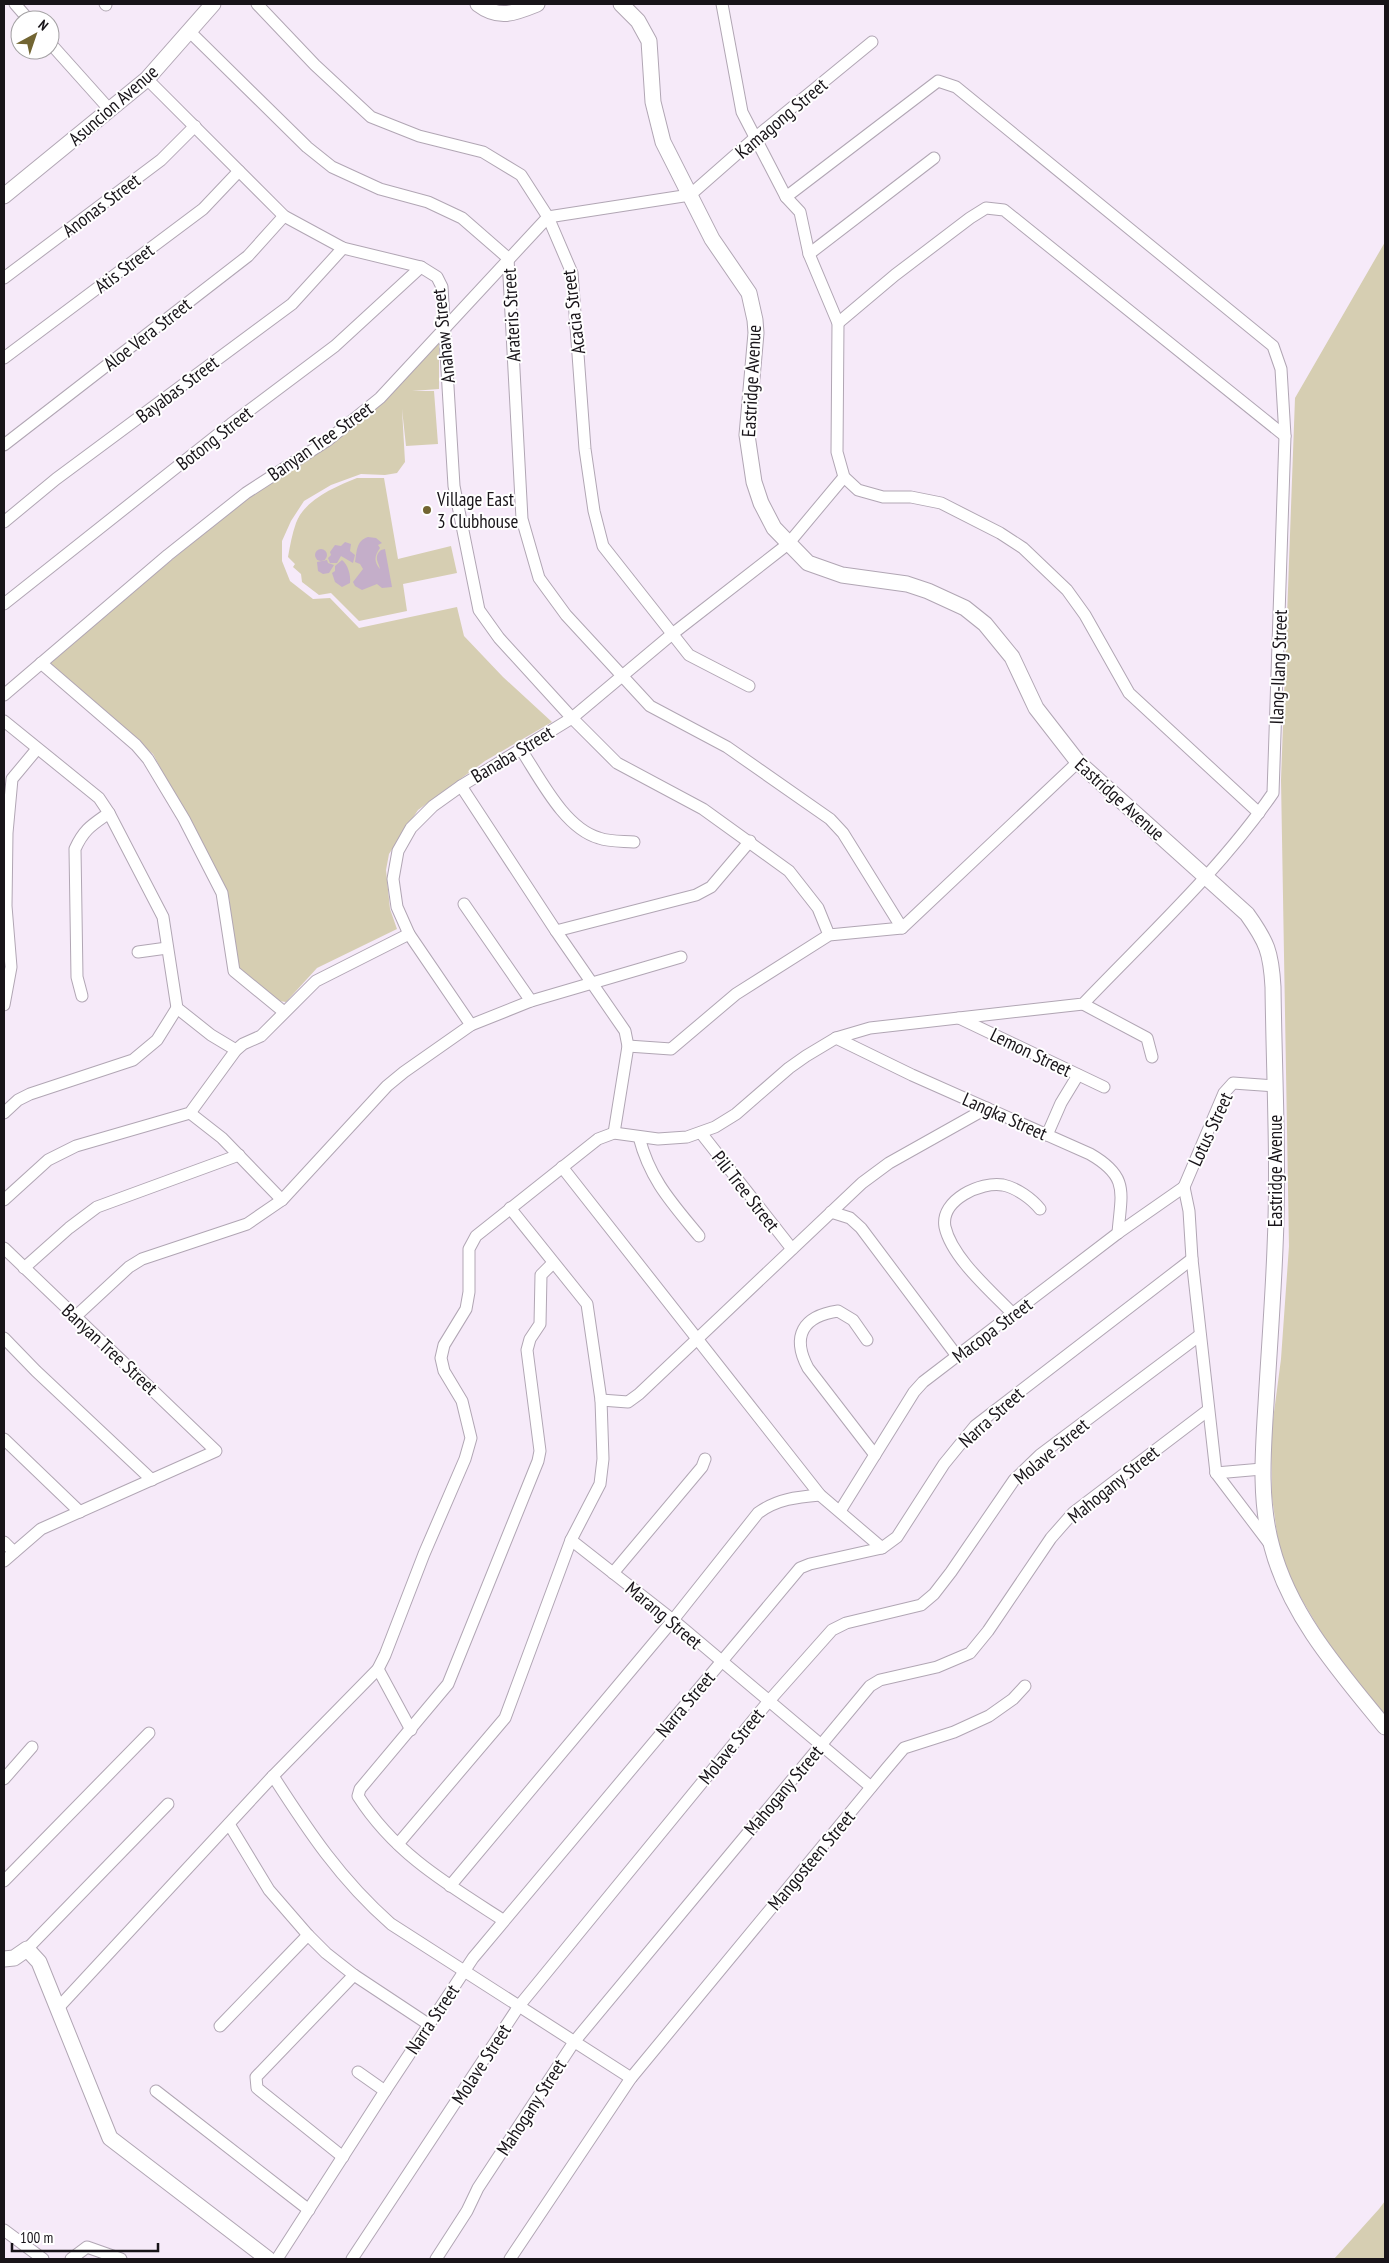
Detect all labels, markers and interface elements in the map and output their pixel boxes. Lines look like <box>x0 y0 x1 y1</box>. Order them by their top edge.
north arrow <box>10 10 60 60</box>
text: N <box>35 16 52 34</box>
street label: Asuncion Avenue <box>63 59 163 150</box>
street label: Kamagong Street <box>730 72 833 163</box>
street label: Anonas Street <box>57 167 145 242</box>
street label: Atis Street <box>90 238 159 298</box>
street label: Arateris Street <box>497 267 525 362</box>
street label: Acacia Street <box>556 268 590 356</box>
street label: Anahaw Street <box>426 287 460 385</box>
street label: Aloe Vera Street <box>98 292 196 376</box>
street label: Eastridge Avenue <box>736 324 766 438</box>
street label: Bayabas Street <box>131 350 224 428</box>
street label: Banyan Tree Street <box>263 396 378 486</box>
street label: Botong Street <box>171 400 258 475</box>
place label: Village East 3 Clubhouse <box>436 487 518 533</box>
marker: Village East 3 Clubhouse <box>421 504 433 516</box>
street label: Ilang-Ilang Street <box>1264 608 1292 725</box>
street label: Banaba Street <box>467 720 558 788</box>
street label: Eastridge Avenue <box>1070 752 1170 846</box>
street label: Lemon Street <box>987 1022 1076 1082</box>
street label: Langka Street <box>959 1087 1052 1146</box>
street label: Lotus Street <box>1183 1088 1238 1170</box>
street label: Eastridge Avenue <box>1263 1115 1287 1227</box>
street label: Pili Tree Street <box>707 1146 785 1237</box>
street label: Macopa Street <box>947 1292 1037 1368</box>
street label: Banyan Tree Street <box>57 1298 164 1400</box>
street label: Narra Street <box>954 1381 1029 1452</box>
street label: Molave Street <box>1008 1412 1094 1489</box>
street label: Mahogany Street <box>1063 1439 1164 1528</box>
street label: Marang Street <box>621 1576 708 1654</box>
street label: Narra Street <box>650 1665 720 1742</box>
street label: Molave Street <box>693 1703 769 1789</box>
street label: Mahogany Street <box>738 1739 828 1840</box>
street label: Mangosteen Street <box>762 1805 860 1915</box>
street label: Narra Street <box>400 1979 465 2059</box>
street label: Molave Street <box>446 2019 516 2109</box>
street label: Mahogany Street <box>491 2054 572 2160</box>
scale bar <box>12 2220 159 2252</box>
text: 100 m <box>20 2228 53 2247</box>

